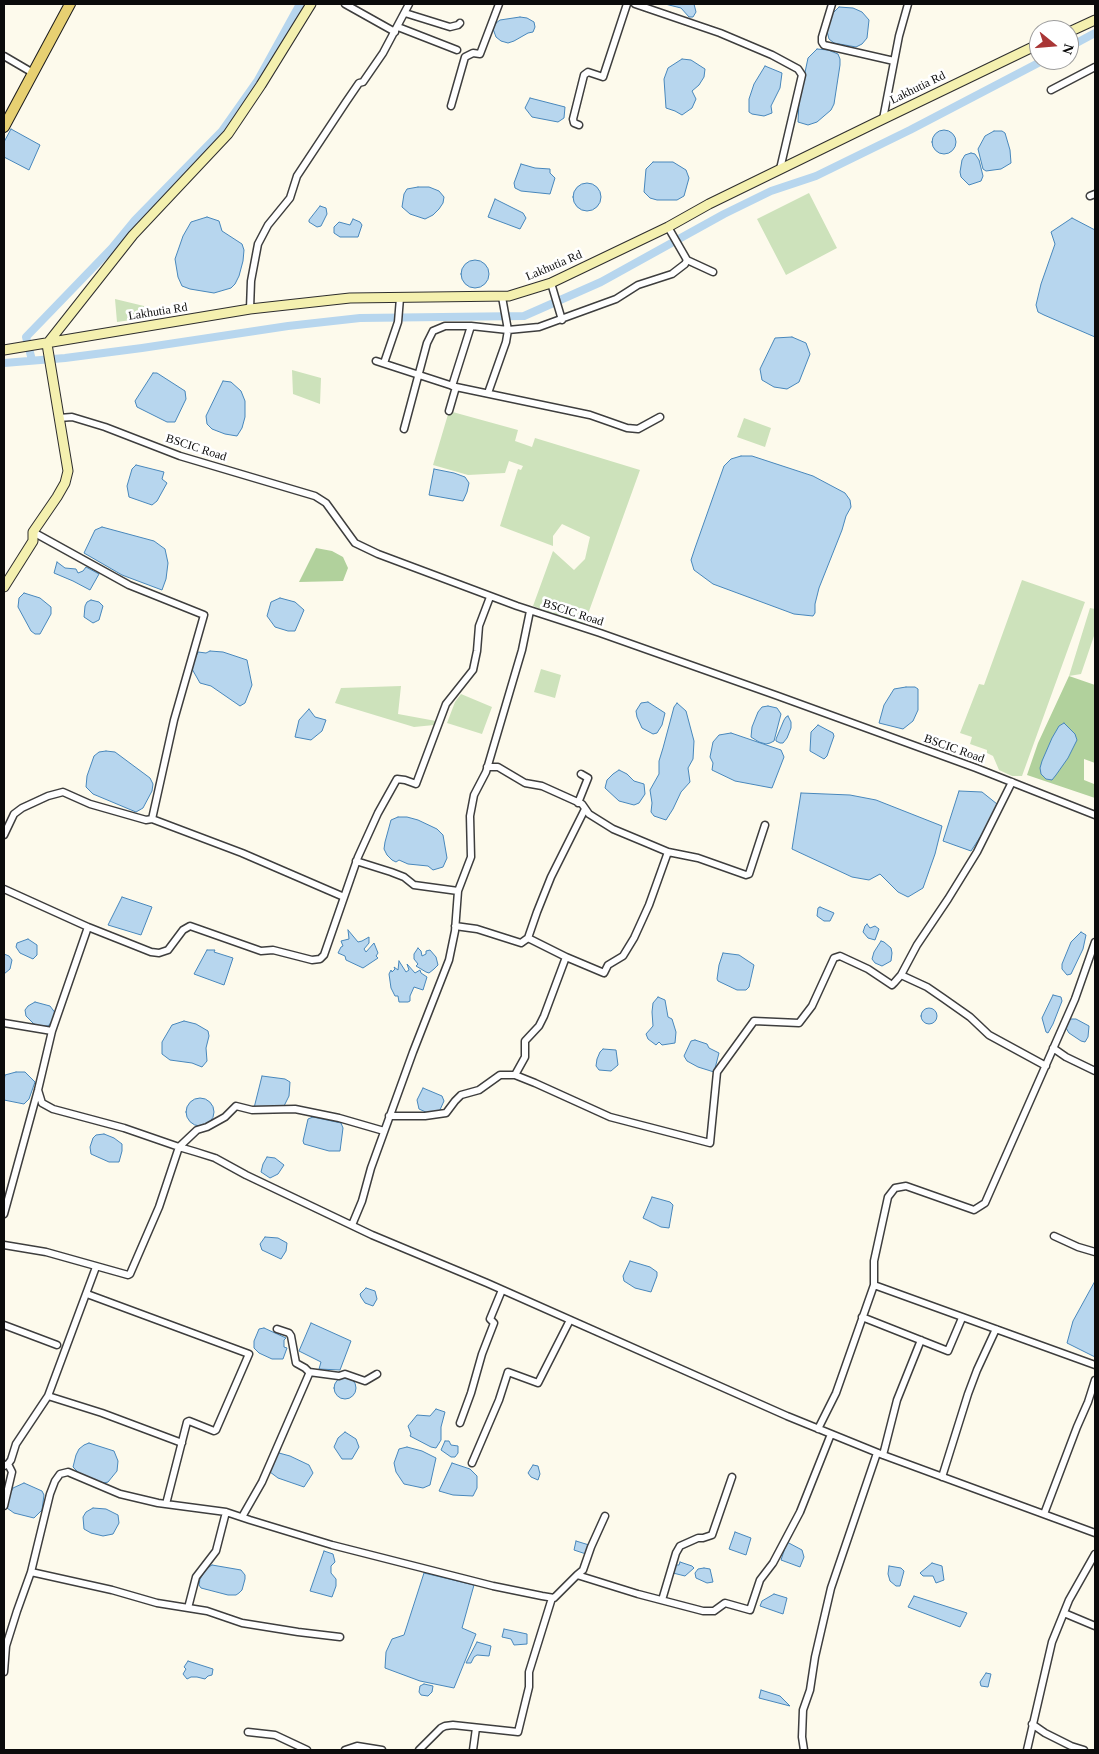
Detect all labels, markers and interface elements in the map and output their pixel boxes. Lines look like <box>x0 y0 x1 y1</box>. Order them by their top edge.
north arrow <box>1029 20 1079 70</box>
text: N <box>1059 42 1077 56</box>
street label: Lakhutia Rd <box>888 68 948 108</box>
street label: Lakhutia Rd <box>524 248 584 284</box>
street label: Lakhutia Rd <box>127 300 189 324</box>
street label: BSCIC Road <box>164 431 228 465</box>
street label: BSCIC Road <box>541 596 605 630</box>
street label: BSCIC Road <box>922 731 986 767</box>

